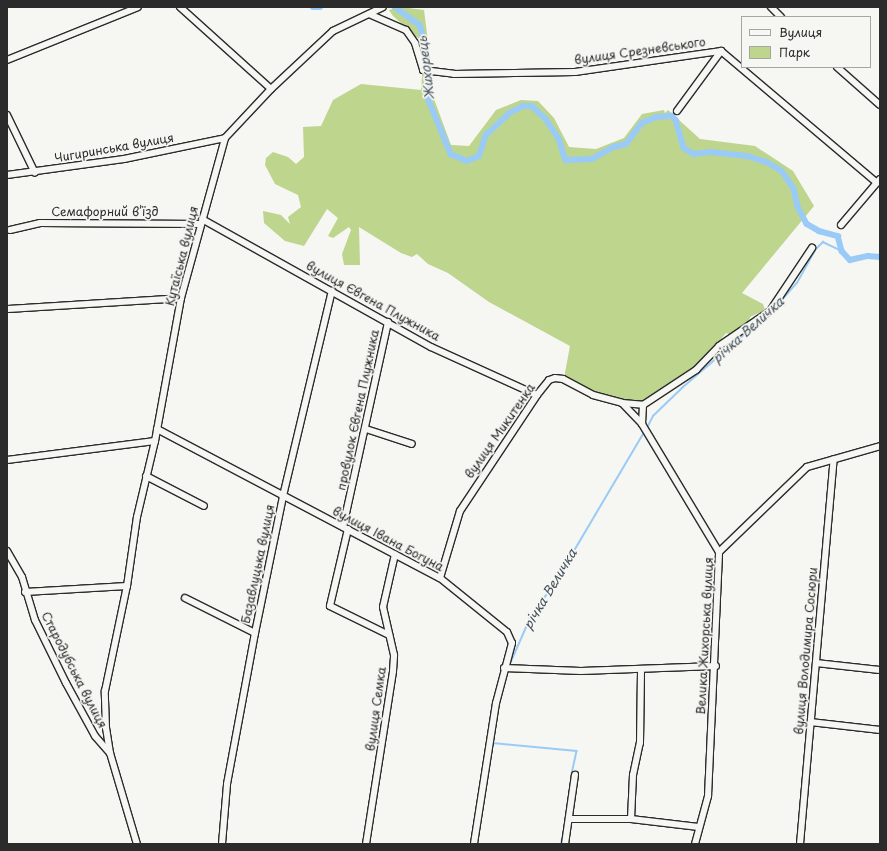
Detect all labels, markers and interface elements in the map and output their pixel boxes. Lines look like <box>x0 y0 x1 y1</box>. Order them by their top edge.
legend <box>741 16 871 68</box>
text: Вулиця <box>779 23 822 41</box>
water label: Жихорець <box>414 35 438 101</box>
street label: вулиця Срезневського <box>573 35 707 67</box>
text: Парк <box>779 43 810 61</box>
street label: Чигиринська вулиця <box>53 130 175 166</box>
street label: Кутаїська вулиця <box>163 204 201 308</box>
street label: Семафорний в’їзд <box>51 205 159 219</box>
street label: вулиця Євгена Плужника <box>303 258 443 344</box>
water label: річка Величка <box>709 294 787 366</box>
street label: провулок Євгена Плужника <box>334 328 382 492</box>
street label: вулиця Микитенка <box>462 381 538 481</box>
street label: Базавлуцька вулиця <box>238 503 278 625</box>
street label: вулиця Івана Богуна <box>330 503 446 575</box>
water label: річка Величка <box>520 546 580 632</box>
street label: Велика Жихорська вулиця <box>694 556 716 716</box>
street label: вулиця Володимира Сосюри <box>791 566 821 736</box>
street label: Стародубська вулиця <box>38 609 110 731</box>
street label: вулиця Семка <box>363 666 389 752</box>

